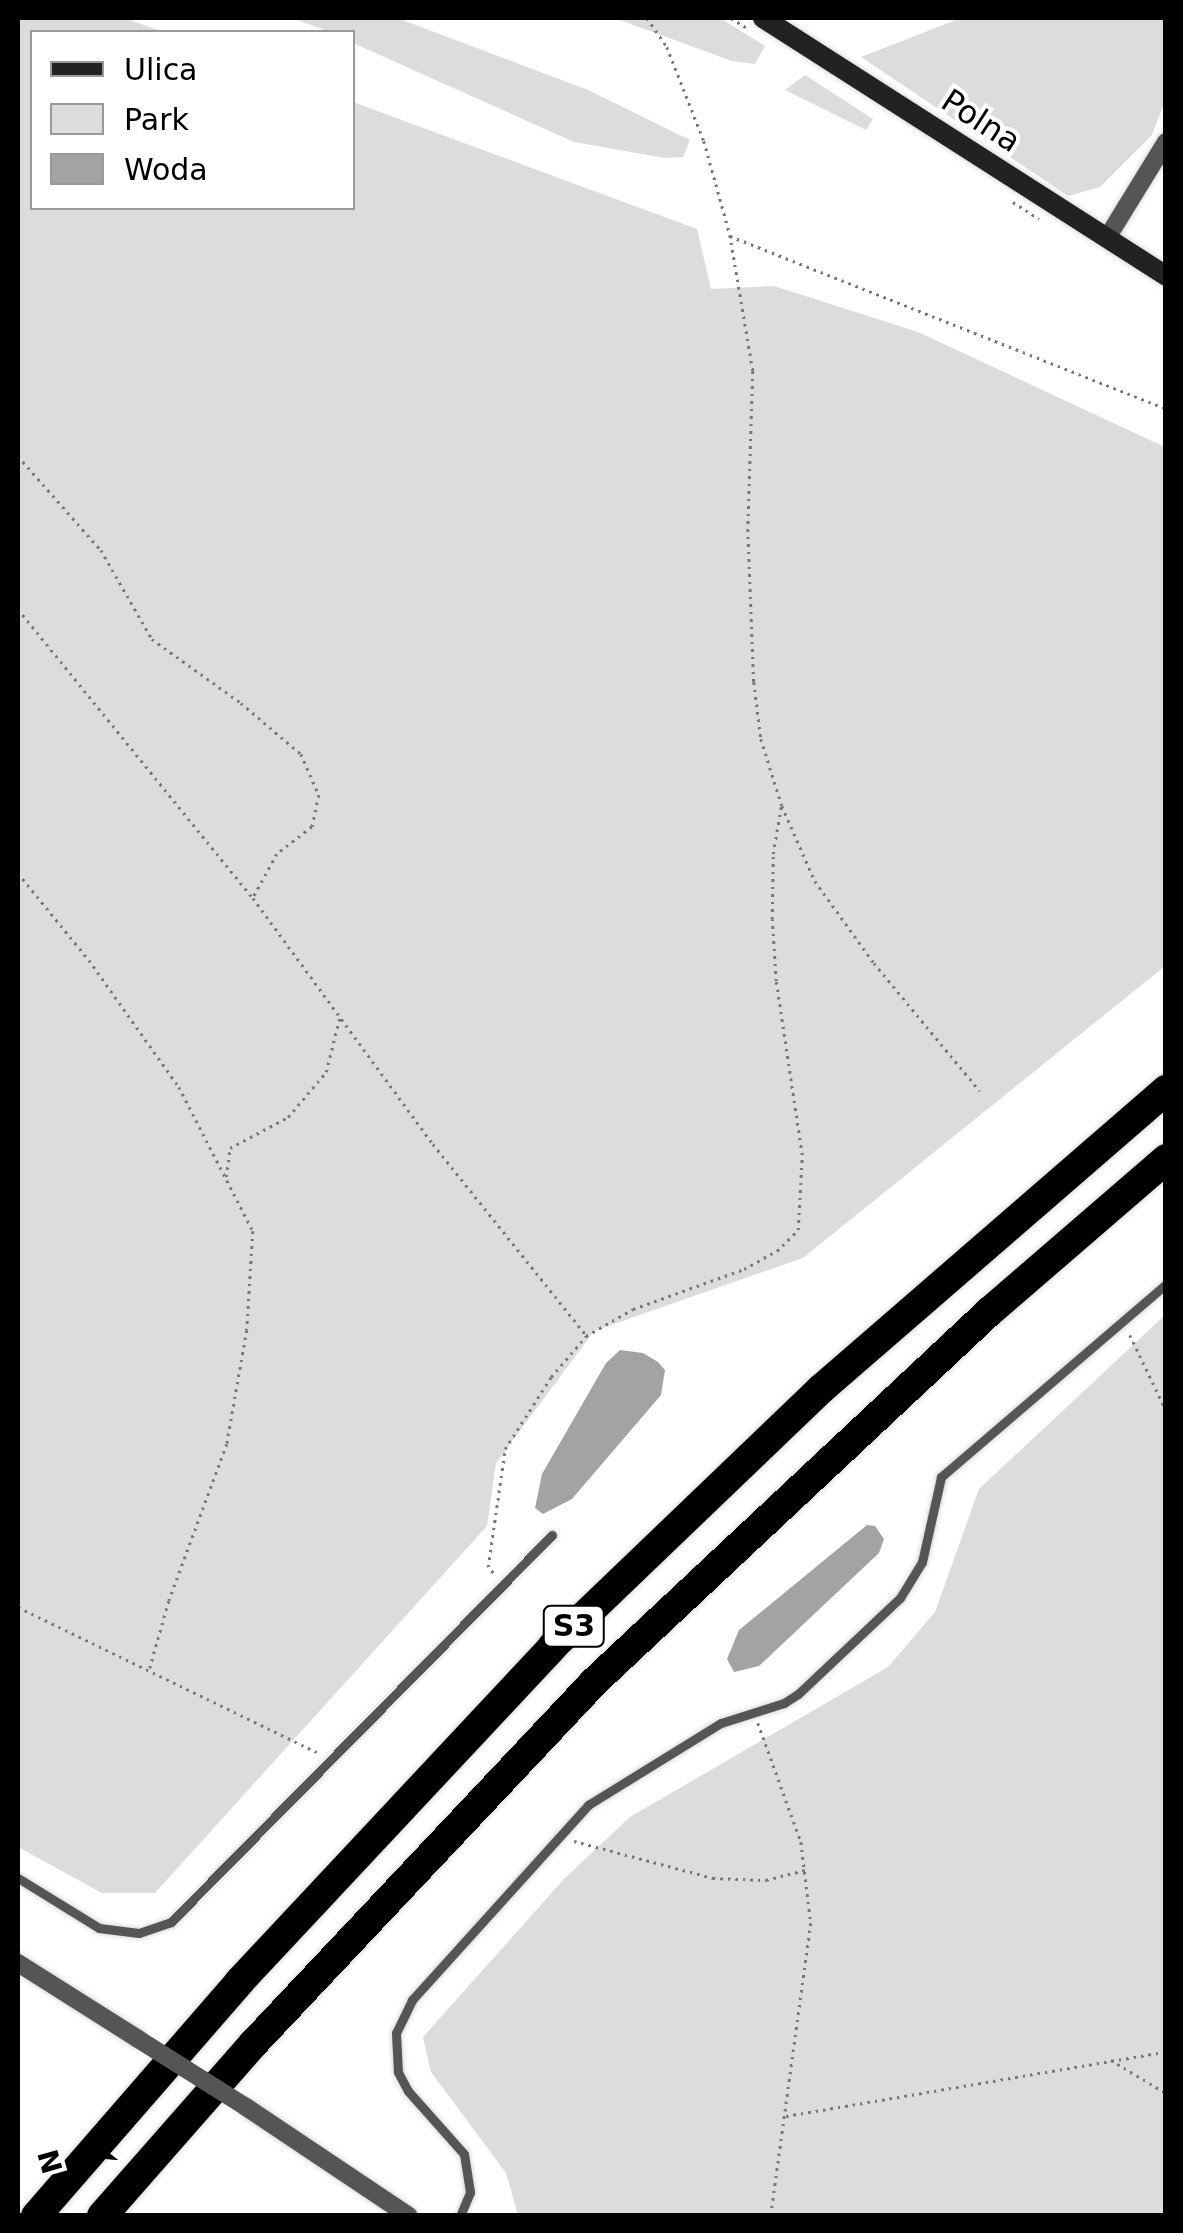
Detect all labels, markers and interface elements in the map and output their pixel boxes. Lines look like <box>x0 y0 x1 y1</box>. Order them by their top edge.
legend <box>30 30 355 210</box>
text: Ulica <box>124 52 198 87</box>
street label: Polna <box>934 81 1028 161</box>
text: Park <box>124 102 189 137</box>
text: Woda <box>124 152 208 187</box>
road number: S3 <box>542 1601 606 1651</box>
north arrow <box>30 2103 130 2203</box>
text: N <box>32 2146 70 2177</box>

